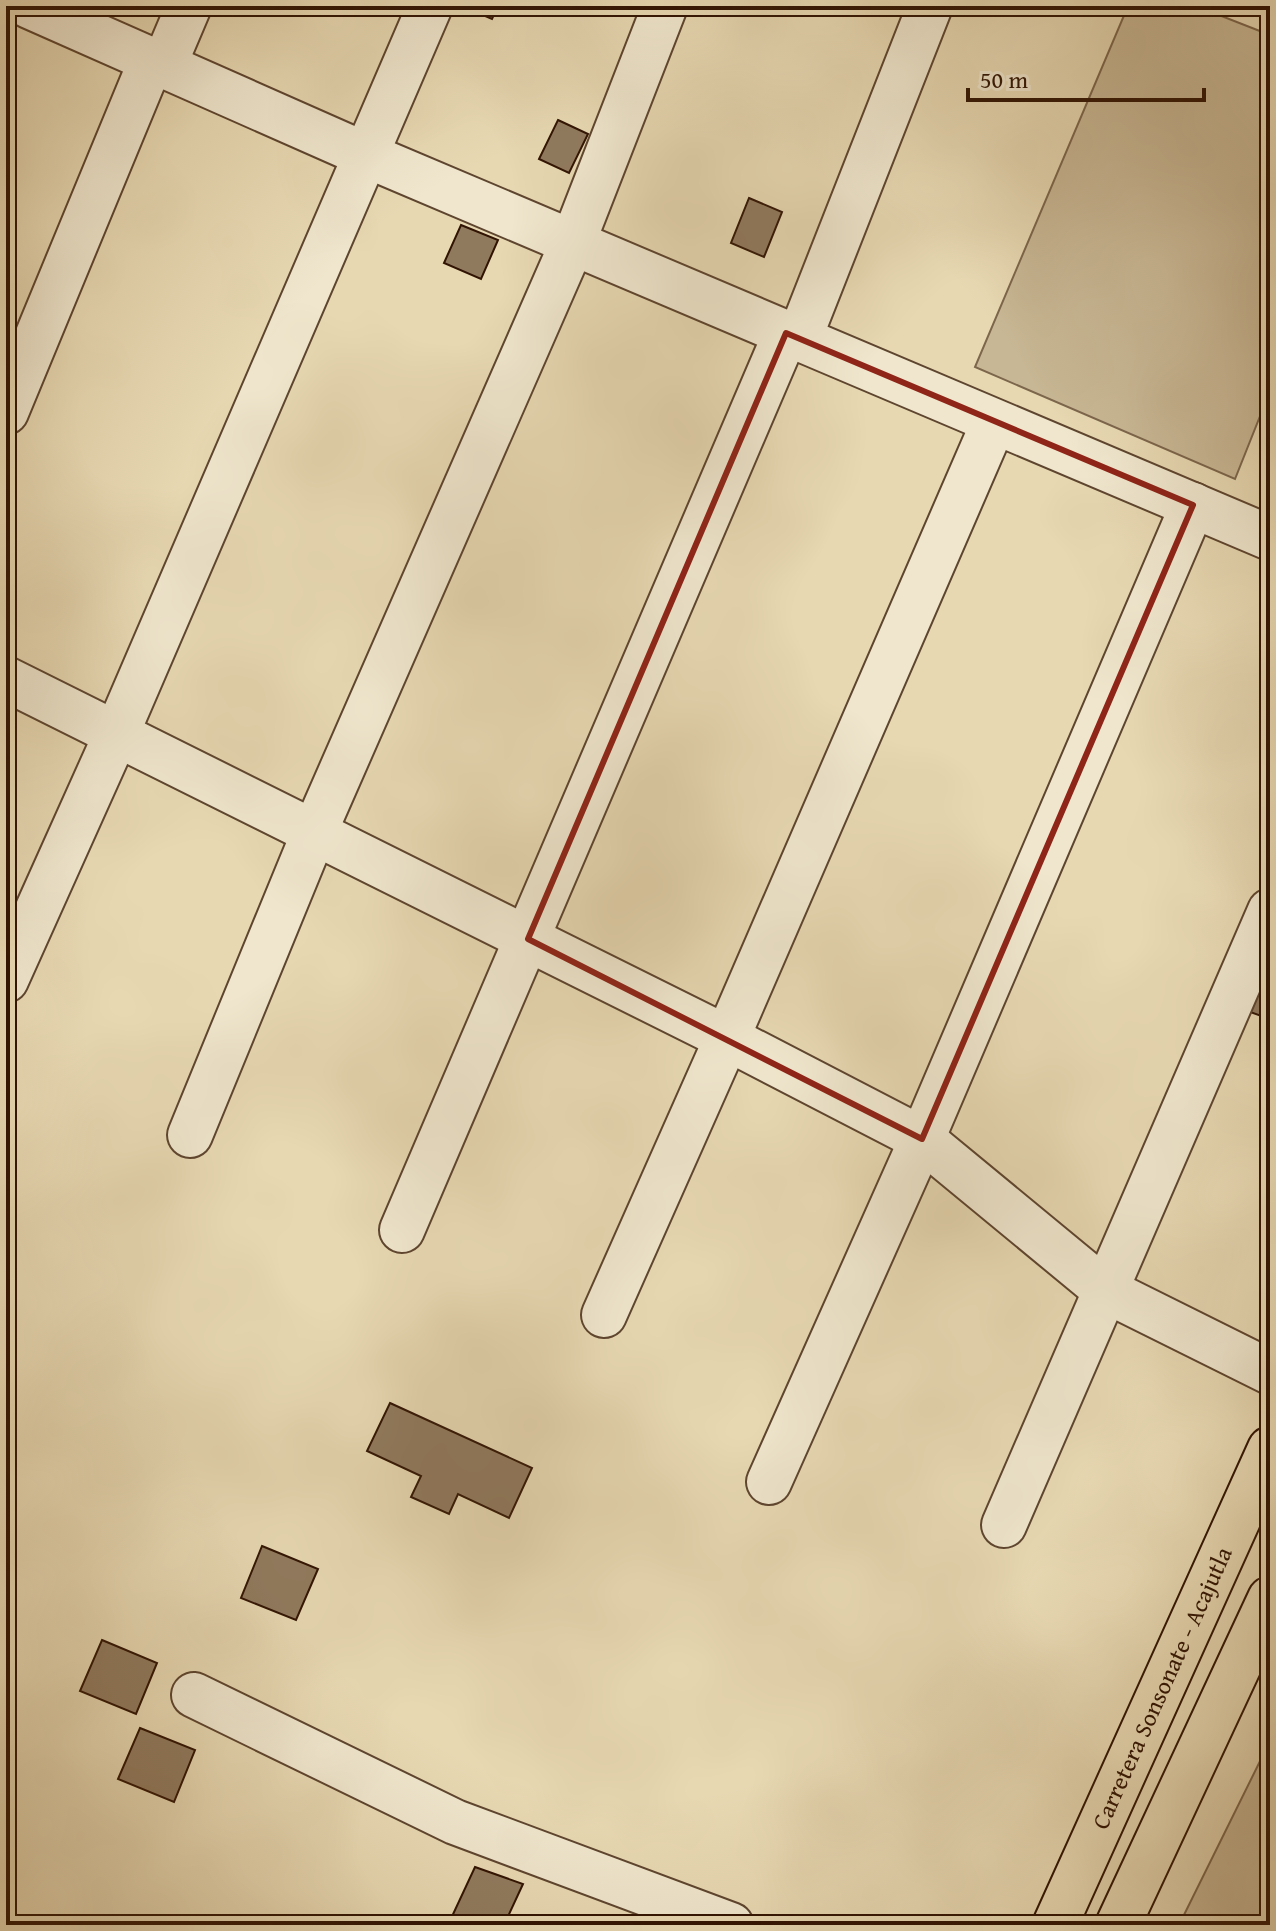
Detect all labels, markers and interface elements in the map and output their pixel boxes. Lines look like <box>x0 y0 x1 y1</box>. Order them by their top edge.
scale bar <box>968 52 1204 102</box>
text: 50 m <box>980 62 1028 97</box>
street label: Carretera Sonsonate - Acajutla <box>1083 1540 1241 1835</box>

